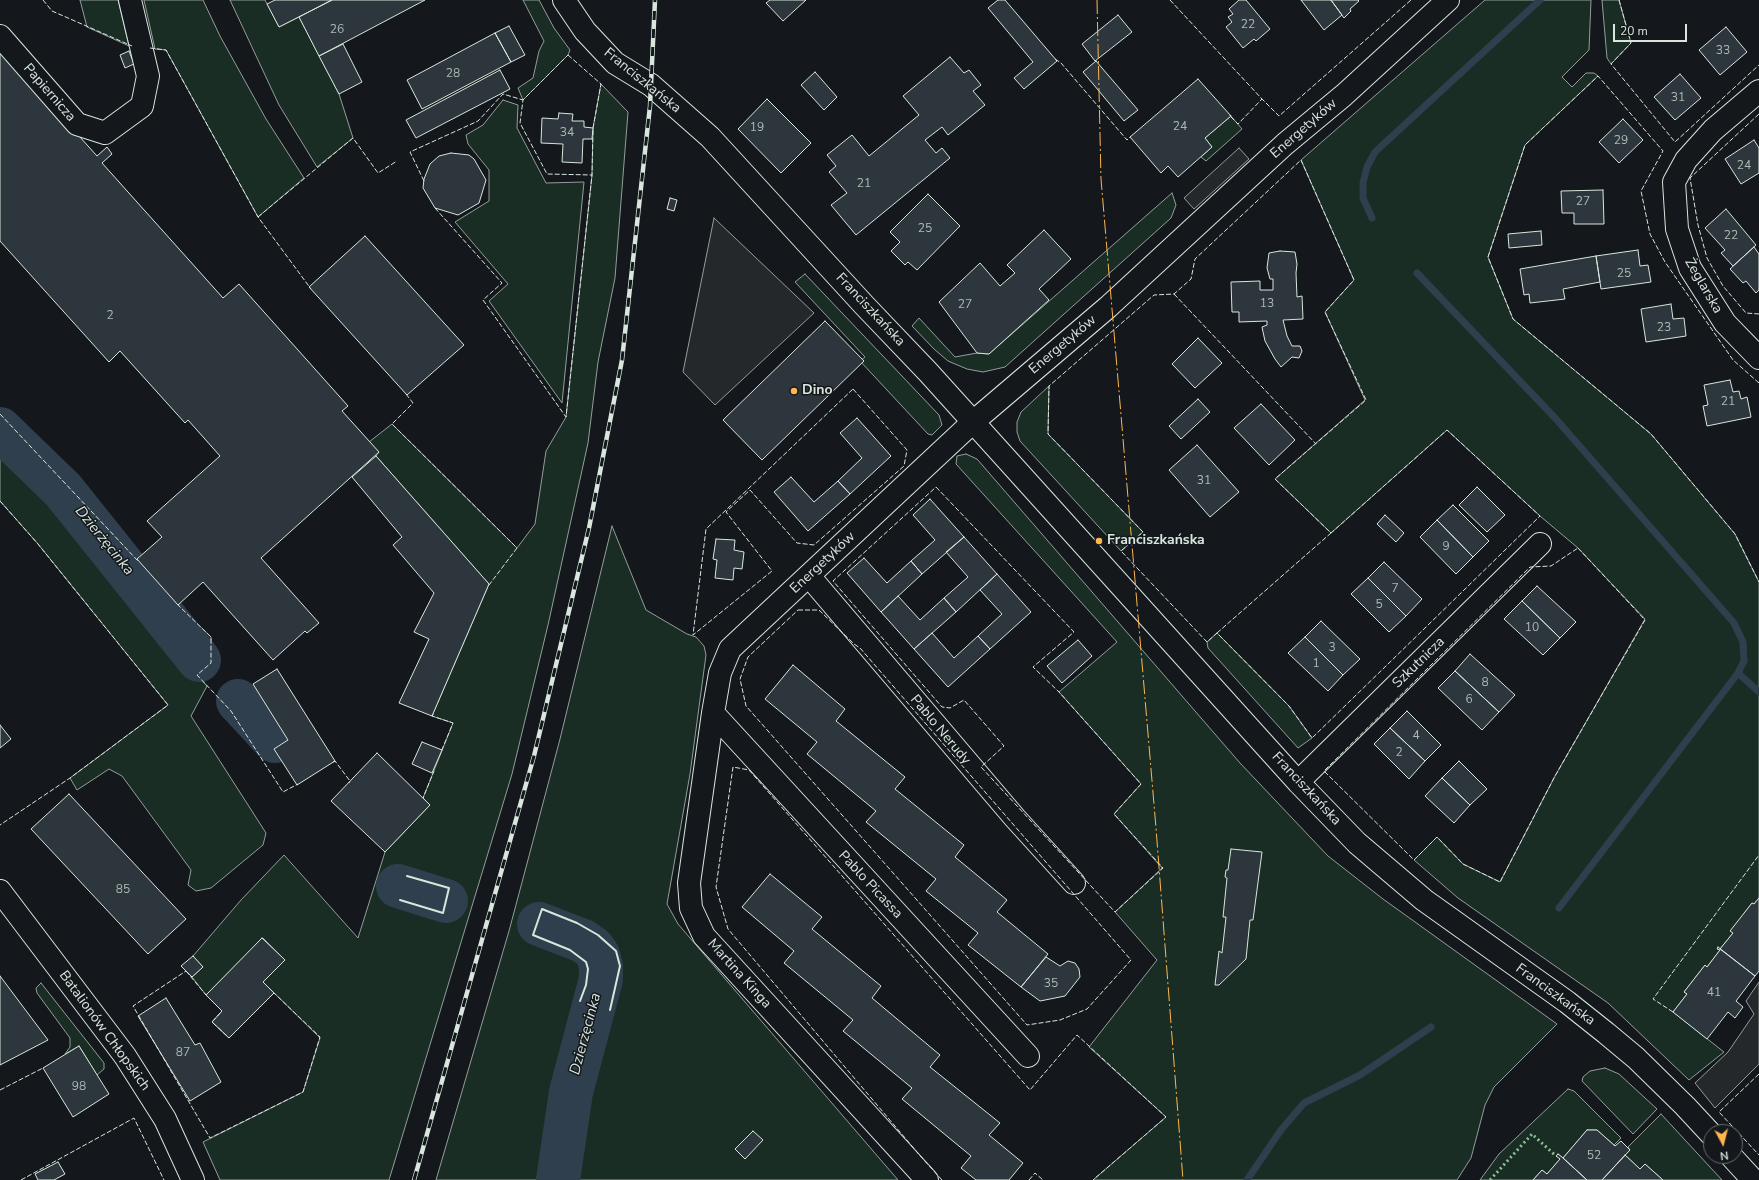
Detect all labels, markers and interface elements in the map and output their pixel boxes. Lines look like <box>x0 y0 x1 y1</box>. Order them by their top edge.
scale bar <box>1615 16 1689 42</box>
house number: 22 <box>1241 18 1255 32</box>
house number: 26 <box>330 23 344 37</box>
text: 20 m <box>1620 23 1648 39</box>
house number: 33 <box>1716 44 1730 58</box>
street label: Franciszkańska <box>600 45 684 117</box>
street label: Papiernicza <box>19 61 79 125</box>
house number: 28 <box>446 67 460 81</box>
house number: 31 <box>1671 91 1685 105</box>
street label: Energetyków <box>1267 96 1341 162</box>
house number: 24 <box>1173 120 1187 134</box>
house number: 19 <box>750 121 764 135</box>
house number: 34 <box>560 126 574 140</box>
house number: 29 <box>1614 134 1628 148</box>
house number: 24 <box>1737 159 1751 173</box>
house number: 21 <box>857 177 871 191</box>
house number: 27 <box>1576 195 1590 209</box>
house number: 25 <box>918 222 932 236</box>
house number: 22 <box>1724 229 1738 243</box>
street label: Żeglarska <box>1680 255 1726 317</box>
house number: 25 <box>1617 267 1631 281</box>
street label: Franciszkańska <box>832 270 908 350</box>
house number: 13 <box>1260 297 1274 311</box>
house number: 27 <box>958 298 972 312</box>
house number: 2 <box>106 309 114 323</box>
street label: Energetyków <box>1026 312 1100 378</box>
house number: 23 <box>1657 321 1671 335</box>
place label: Dino <box>802 383 832 399</box>
marker: Dino <box>789 386 799 396</box>
house number: 21 <box>1721 395 1735 409</box>
house number: 31 <box>1197 474 1211 488</box>
water label: Dzierżęcinka <box>71 503 137 579</box>
street label: Energetyków <box>787 529 859 597</box>
place label: Franciszkańska <box>1107 533 1205 549</box>
marker: Franciszkańska <box>1094 536 1104 546</box>
house number: 9 <box>1442 540 1450 554</box>
house number: 7 <box>1391 582 1399 596</box>
house number: 5 <box>1375 598 1383 612</box>
house number: 10 <box>1525 621 1539 635</box>
street label: Szkutnicza <box>1389 634 1449 692</box>
house number: 3 <box>1328 641 1336 655</box>
house number: 1 <box>1312 657 1320 671</box>
house number: 8 <box>1481 676 1489 690</box>
street label: Pablo Nerudy <box>906 692 974 768</box>
house number: 6 <box>1465 693 1473 707</box>
house number: 4 <box>1412 729 1420 743</box>
house number: 2 <box>1395 746 1403 760</box>
street label: Franciszkańska <box>1268 749 1344 829</box>
street label: Pablo Picassa <box>834 848 906 922</box>
house number: 85 <box>116 883 130 897</box>
street label: Martina Kinga <box>703 936 775 1012</box>
street label: Franciszkańska <box>1512 961 1598 1029</box>
street label: Batalionów Chłopskich <box>55 968 153 1094</box>
house number: 35 <box>1044 977 1058 991</box>
house number: 41 <box>1707 986 1721 1000</box>
water label: Dzierżęcinka <box>566 991 606 1077</box>
house number: 87 <box>176 1046 190 1060</box>
house number: 98 <box>72 1080 86 1094</box>
north arrow <box>1703 1124 1743 1164</box>
text: N <box>1719 1147 1729 1163</box>
house number: 52 <box>1587 1149 1601 1163</box>

